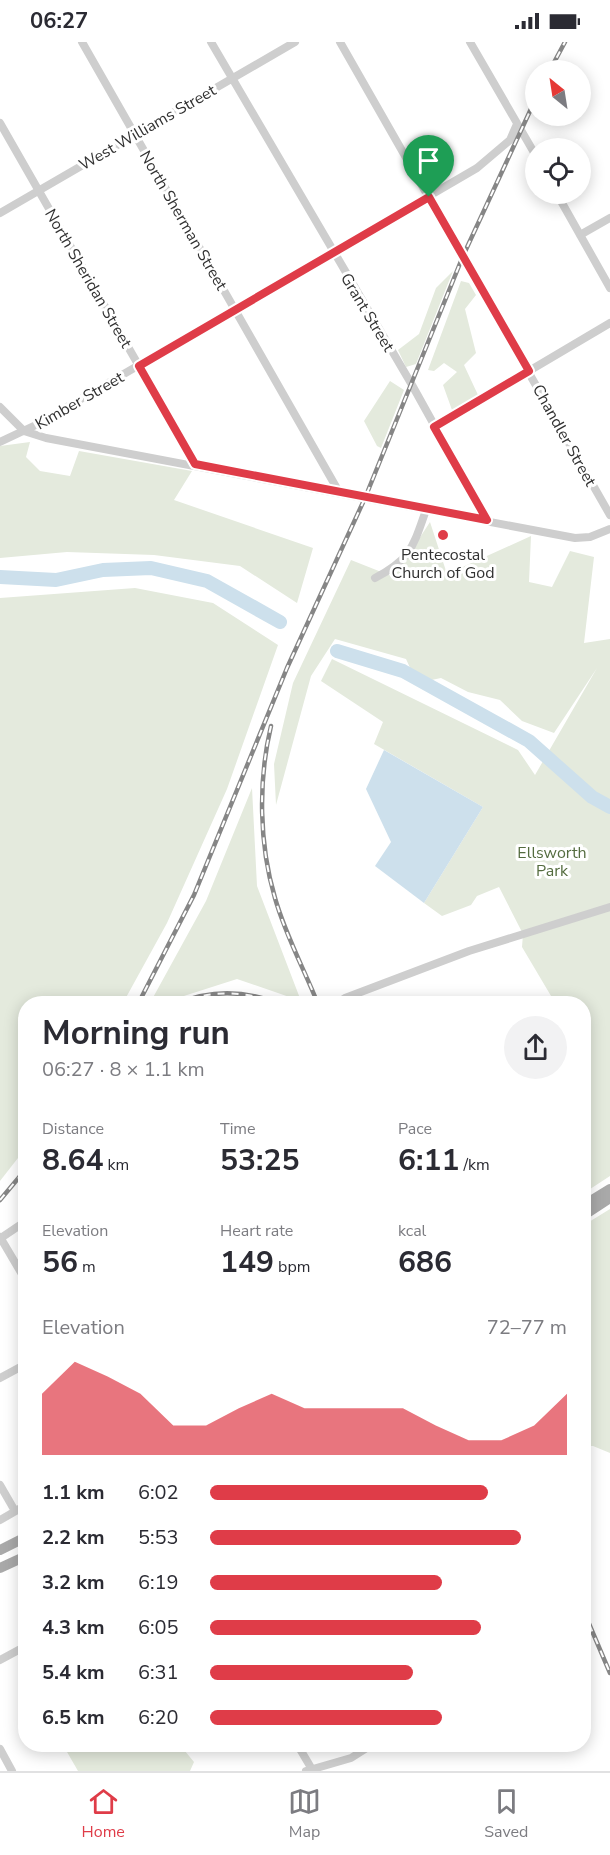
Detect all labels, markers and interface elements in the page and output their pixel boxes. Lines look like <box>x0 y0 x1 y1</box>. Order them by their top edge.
text: 06:27 <box>30 6 88 36</box>
north arrow <box>525 60 591 126</box>
map controls <box>525 60 591 204</box>
street label: West Williams Street <box>75 79 220 176</box>
pin <box>403 135 454 197</box>
button: locate <box>525 138 591 204</box>
icon: arrive <box>412 144 445 177</box>
street label: North Sherman Street <box>134 147 232 295</box>
street label: North Sheridan Street <box>39 205 137 352</box>
street label: Grant Street <box>335 269 399 356</box>
street label: Kimber Street <box>31 366 128 435</box>
street label: Chandler Street <box>527 381 601 491</box>
marker: Pentecostal Church of God <box>436 528 450 542</box>
place label: Pentecostal Church of God <box>391 544 495 584</box>
park label: Ellsworth Park <box>517 842 587 882</box>
text: Morning run <box>42 1011 230 1056</box>
button: share <box>504 1016 567 1079</box>
text: 06:27 · 8 × 1.1 km <box>42 1056 205 1083</box>
text: Distance <box>42 1118 104 1140</box>
text: Time <box>220 1118 256 1140</box>
text: Pace <box>398 1118 432 1140</box>
text: 8.64 <box>42 1140 103 1181</box>
text: 53:25 <box>220 1140 299 1181</box>
text: 6:11 <box>398 1140 459 1181</box>
text: km <box>103 1154 129 1176</box>
text: /km <box>459 1154 490 1176</box>
text: Elevation <box>42 1220 108 1242</box>
text: Heart rate <box>220 1220 293 1242</box>
text: kcal <box>398 1220 426 1242</box>
text: 56 <box>42 1242 78 1283</box>
text: 149 <box>220 1242 274 1283</box>
text: 686 <box>398 1242 452 1283</box>
text: m <box>78 1256 96 1278</box>
text: bpm <box>274 1256 310 1278</box>
text: Elevation <box>42 1314 125 1341</box>
text: 72–77 m <box>487 1314 567 1341</box>
text: 1.1 km <box>42 1479 105 1506</box>
text: 6:02 <box>138 1479 179 1506</box>
text: 2.2 km <box>42 1524 105 1551</box>
text: 5:53 <box>138 1524 179 1551</box>
text: 3.2 km <box>42 1569 105 1596</box>
text: 6:19 <box>138 1569 179 1596</box>
text: 4.3 km <box>42 1614 105 1641</box>
text: 6:05 <box>138 1614 179 1641</box>
text: 5.4 km <box>42 1659 105 1686</box>
text: 6:31 <box>138 1659 179 1686</box>
text: 6.5 km <box>42 1704 105 1731</box>
text: 6:20 <box>138 1704 179 1731</box>
tab: Home <box>82 1785 125 1843</box>
tab: Map <box>288 1785 321 1843</box>
tab: Saved <box>484 1785 528 1843</box>

